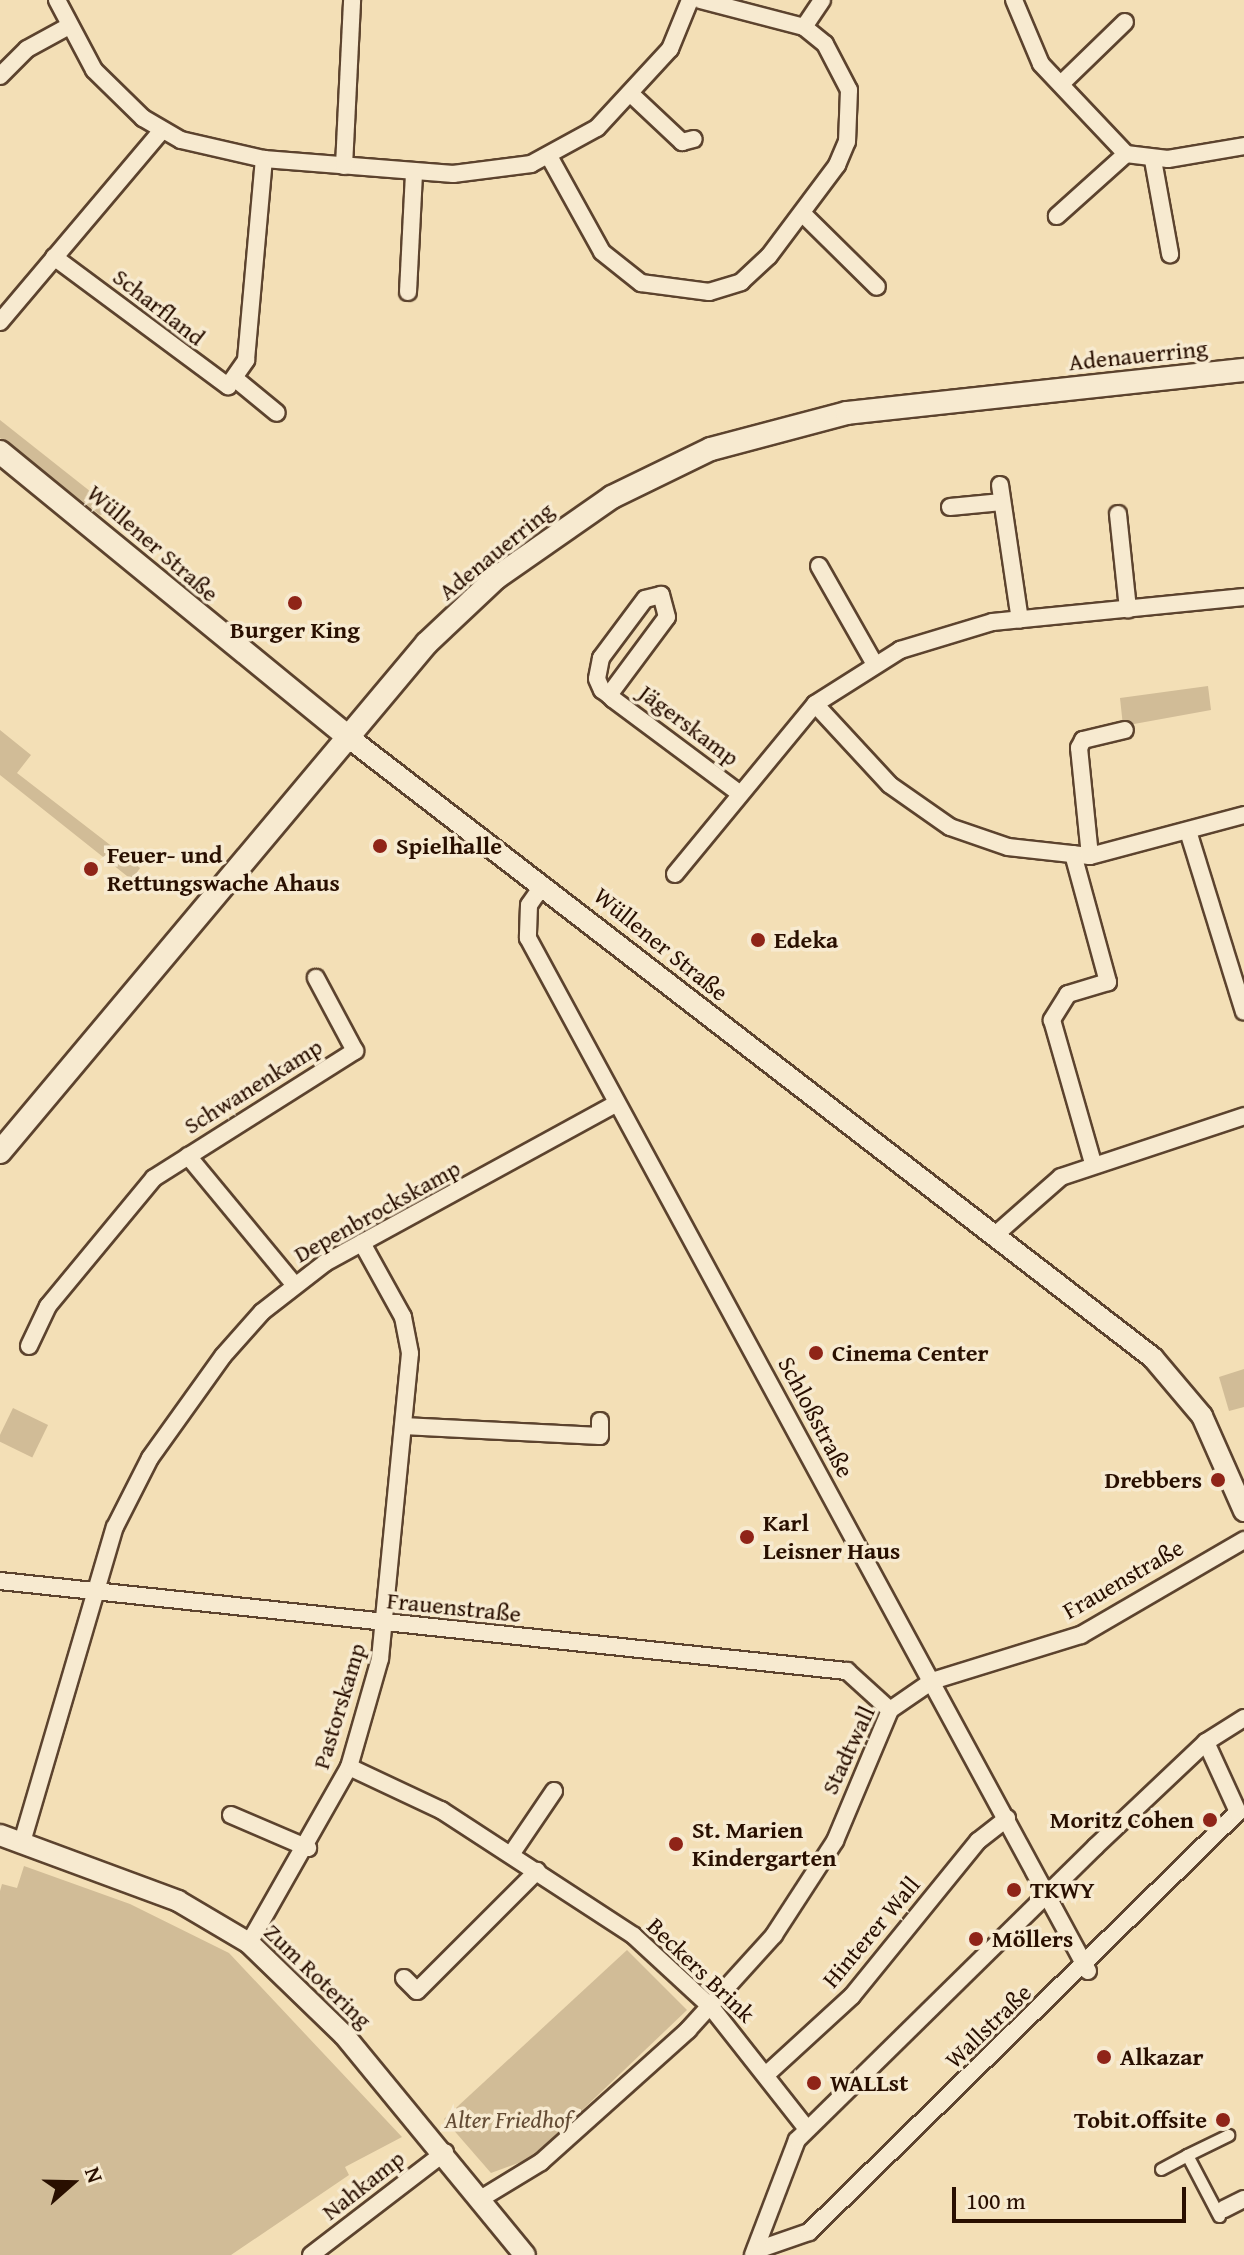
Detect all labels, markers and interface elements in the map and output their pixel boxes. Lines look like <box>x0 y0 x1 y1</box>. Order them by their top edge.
street label: Scharfland <box>107 262 211 352</box>
street label: Adenauerring <box>1067 333 1209 377</box>
street label: Wüllener Straße <box>81 478 225 608</box>
street label: Adenauerring <box>433 496 559 606</box>
marker: Burger King <box>286 594 304 612</box>
place label: Burger King <box>230 616 360 644</box>
street label: Jägerskamp <box>633 678 745 772</box>
place label: Spielhalle <box>396 832 502 860</box>
marker: Spielhalle <box>371 837 389 855</box>
place label: Feuer- und Rettungswache Ahaus <box>107 841 340 897</box>
marker: Feuer- und Rettungswache Ahaus <box>82 860 100 878</box>
street label: Wüllener Straße <box>588 881 734 1007</box>
place label: Edeka <box>774 926 838 954</box>
marker: Edeka <box>749 931 767 949</box>
street label: Schwanenkamp <box>178 1032 328 1140</box>
street label: Depenbrockskamp <box>289 1153 465 1269</box>
place label: Cinema Center <box>832 1339 989 1367</box>
marker: Cinema Center <box>807 1344 825 1362</box>
street label: Schloßstraße <box>772 1352 860 1482</box>
place label: Drebbers <box>1105 1466 1202 1494</box>
marker: Drebbers <box>1209 1471 1227 1489</box>
place label: Karl Leisner Haus <box>763 1509 900 1565</box>
marker: Karl Leisner Haus <box>738 1528 756 1546</box>
street label: Frauenstraße <box>1057 1533 1189 1625</box>
street label: Frauenstraße <box>385 1586 523 1628</box>
street label: Pastorskamp <box>306 1640 372 1772</box>
street label: Stadtwall <box>815 1701 881 1799</box>
place label: Moritz Cohen <box>1050 1806 1194 1834</box>
marker: Moritz Cohen <box>1201 1811 1219 1829</box>
place label: St. Marien Kindergarten <box>692 1816 836 1872</box>
marker: St. Marien Kindergarten <box>667 1835 685 1853</box>
street label: Hinterer Wall <box>816 1871 926 1993</box>
place label: TKWY <box>1030 1876 1095 1904</box>
marker: TKWY <box>1005 1881 1023 1899</box>
street label: Beckers Brink <box>641 1911 761 2029</box>
street label: Zum Rotering <box>258 1918 378 2034</box>
place label: Möllers <box>992 1925 1073 1953</box>
marker: Möllers <box>967 1930 985 1948</box>
street label: Wallstraße <box>939 1978 1037 2074</box>
place label: Alkazar <box>1120 2043 1203 2071</box>
marker: Alkazar <box>1095 2048 1113 2066</box>
place label: WALLst <box>830 2069 908 2097</box>
marker: WALLst <box>805 2074 823 2092</box>
park label: Alter Friedhof <box>445 2106 571 2134</box>
place label: Tobit.Offsite <box>1074 2106 1207 2134</box>
marker: Tobit.Offsite <box>1214 2111 1232 2129</box>
north arrow <box>32 2143 112 2223</box>
street label: Nahkamp <box>316 2144 410 2226</box>
text: N <box>77 2162 112 2187</box>
scale bar <box>956 2171 1190 2221</box>
text: 100 m <box>966 2183 1026 2218</box>

